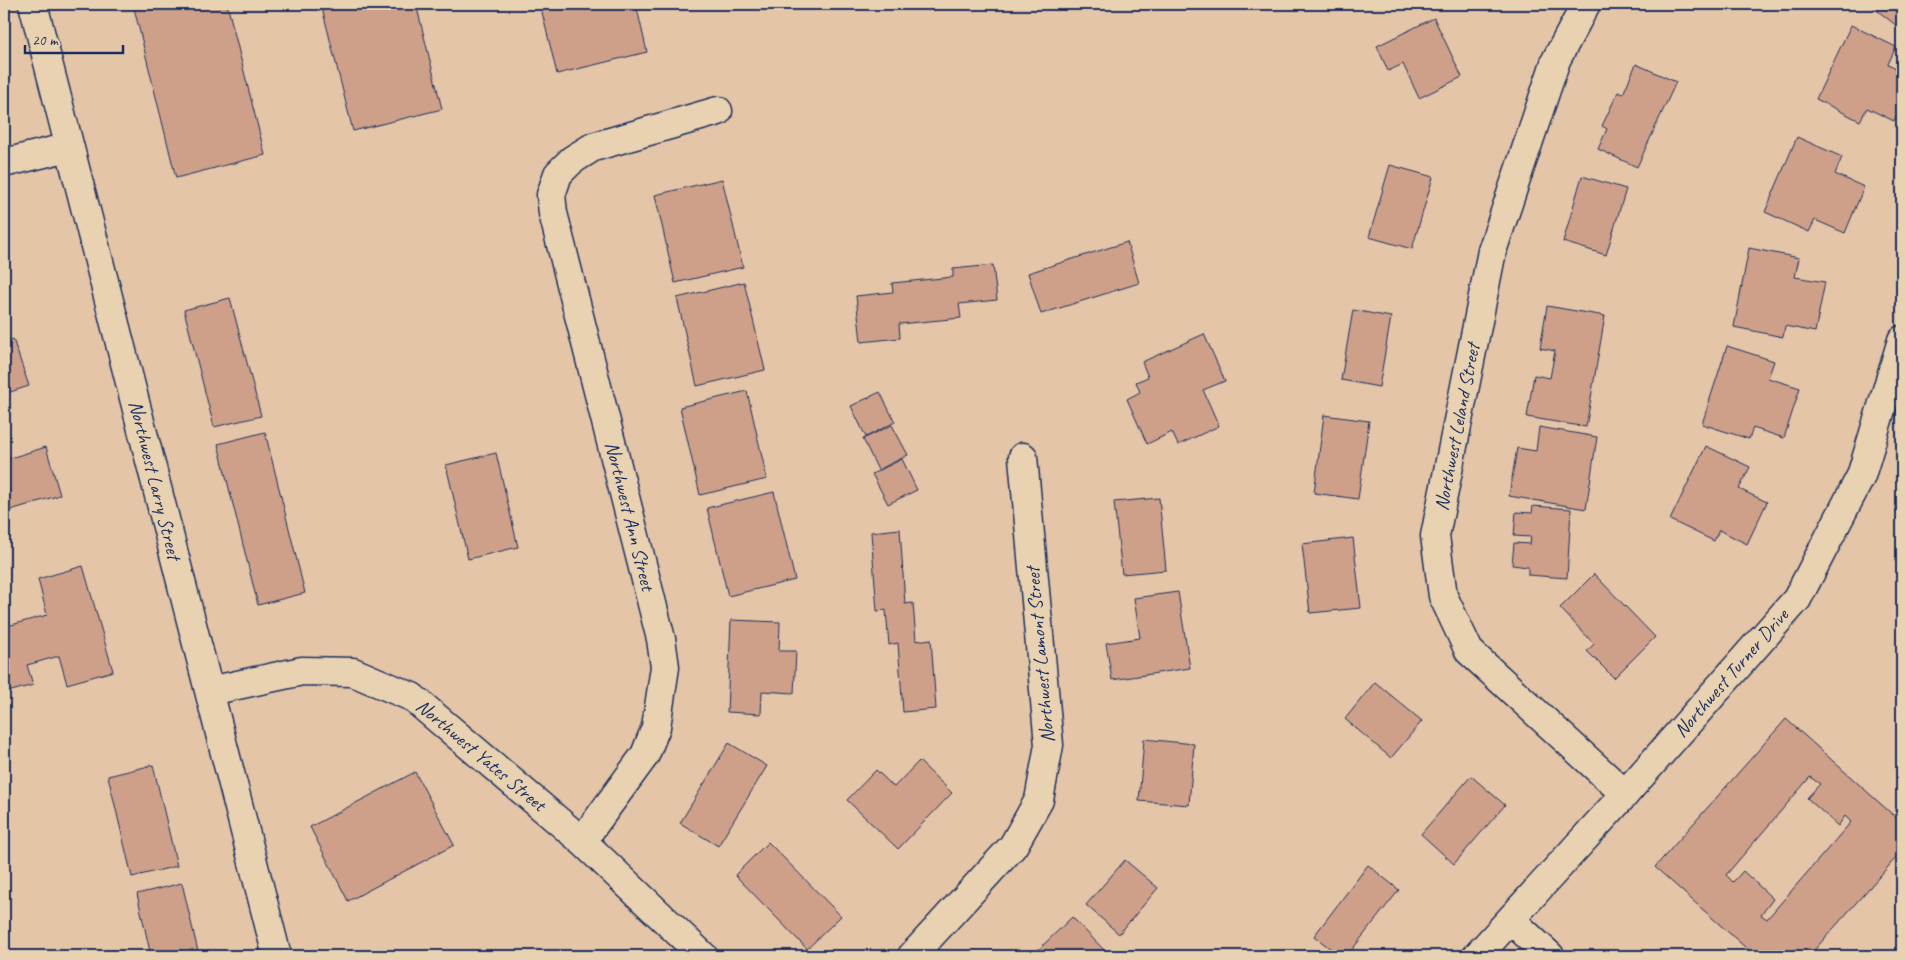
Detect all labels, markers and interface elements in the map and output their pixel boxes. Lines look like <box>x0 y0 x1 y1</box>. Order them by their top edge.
scale bar <box>25 22 122 54</box>
text: 20 m <box>32 31 59 50</box>
street label: Northwest Leland Street <box>1429 338 1486 513</box>
street label: Northwest Larry Street <box>123 398 188 565</box>
street label: Northwest Ann Street <box>599 439 661 596</box>
street label: Northwest Lamont Street <box>1020 563 1060 744</box>
street label: Northwest Turner Drive <box>1668 602 1795 743</box>
street label: Northwest Yates Street <box>411 693 553 818</box>

